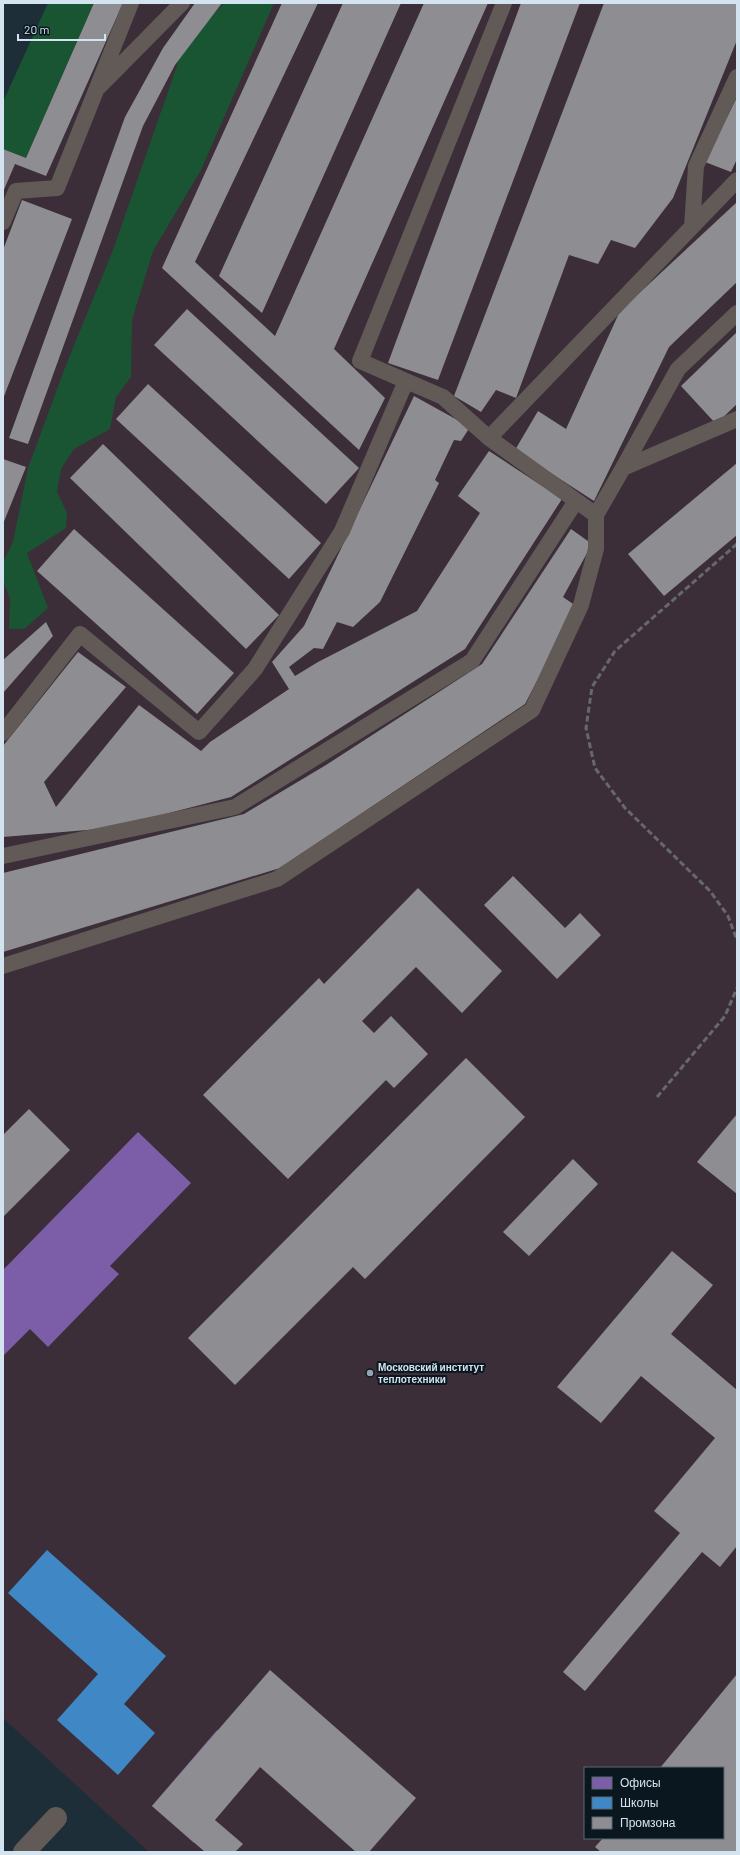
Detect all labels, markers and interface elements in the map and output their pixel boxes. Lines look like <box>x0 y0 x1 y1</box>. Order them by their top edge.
scale bar <box>18 16 105 42</box>
text: 20 m <box>24 22 50 36</box>
place label: Московский институт теплотехники <box>378 1361 484 1385</box>
marker: Московский институт теплотехники <box>365 1368 375 1378</box>
legend <box>584 1767 724 1839</box>
text: Офисы <box>620 1775 661 1790</box>
text: Школы <box>620 1795 658 1809</box>
text: Промзона <box>620 1815 676 1830</box>

